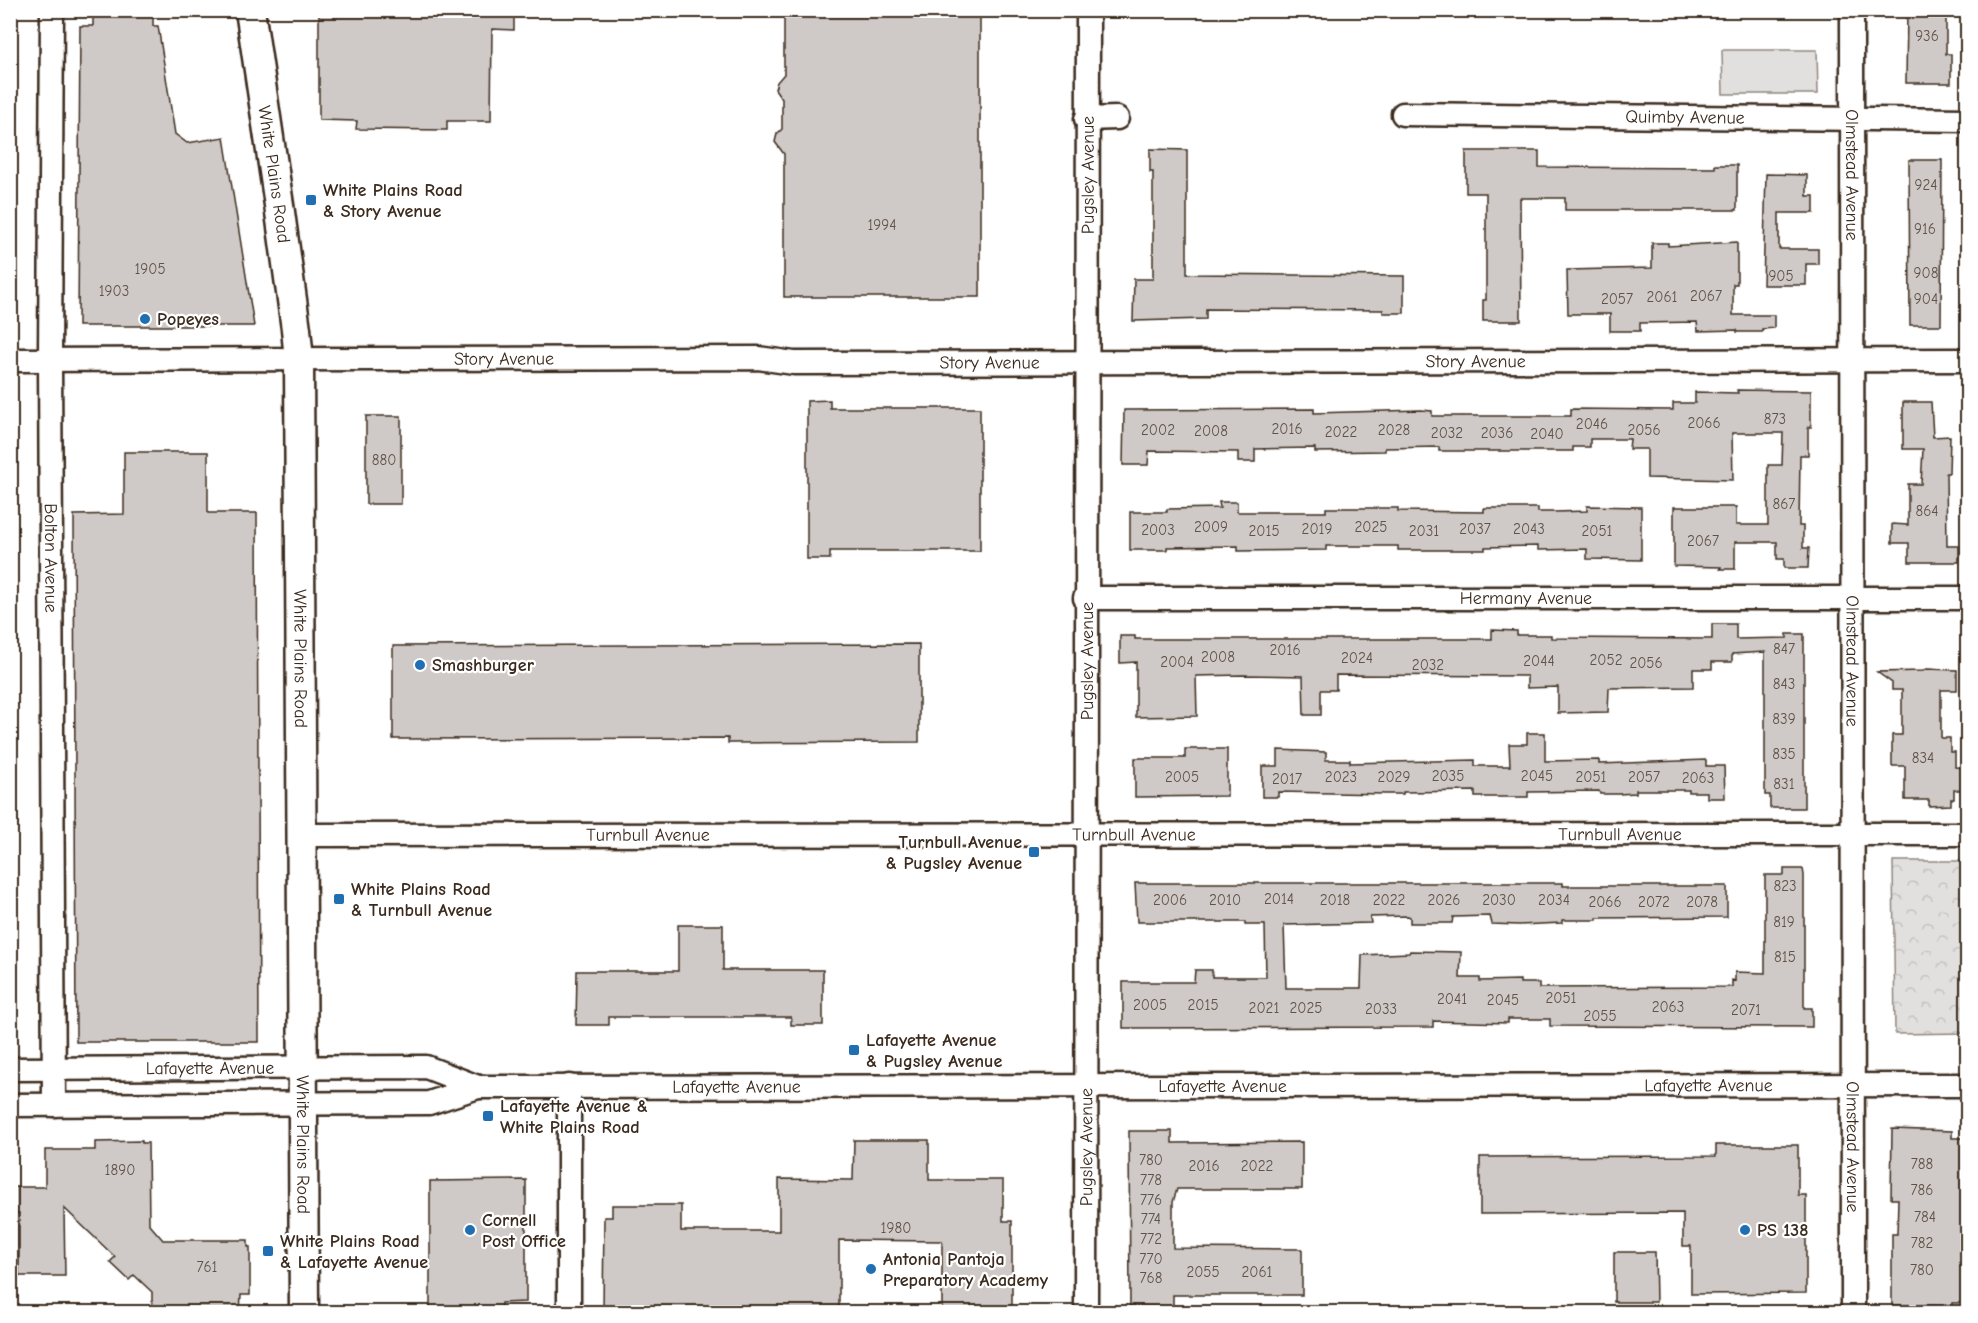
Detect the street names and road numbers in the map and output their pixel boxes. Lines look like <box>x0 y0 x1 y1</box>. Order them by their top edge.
street label: White Plains Road <box>254 104 295 244</box>
street label: Quimby Avenue <box>1625 106 1745 128</box>
street label: Olmstead Avenue <box>1842 109 1863 241</box>
street label: Pugsley Avenue <box>1077 116 1098 234</box>
street label: Story Avenue <box>454 348 554 369</box>
street label: Story Avenue <box>1426 351 1526 372</box>
street label: Story Avenue <box>940 352 1040 373</box>
street label: Bolton Avenue <box>40 503 62 613</box>
street label: Hermany Avenue <box>1460 588 1592 609</box>
street label: White Plains Road <box>290 589 311 728</box>
street label: Olmstead Avenue <box>1842 595 1863 727</box>
street label: Pugsley Avenue <box>1076 602 1098 720</box>
street label: Turnbull Avenue <box>586 824 710 845</box>
street label: Turnbull Avenue <box>1072 824 1196 845</box>
street label: Turnbull Avenue <box>1558 824 1682 845</box>
street label: Lafayette Avenue <box>146 1057 274 1079</box>
street label: White Plains Road <box>292 1075 314 1214</box>
street label: Lafayette Avenue <box>1158 1075 1287 1097</box>
street label: Lafayette Avenue <box>1644 1075 1773 1096</box>
street label: Lafayette Avenue <box>672 1076 801 1097</box>
street label: Olmstead Avenue <box>1842 1081 1863 1213</box>
street label: Pugsley Avenue <box>1076 1088 1097 1206</box>

